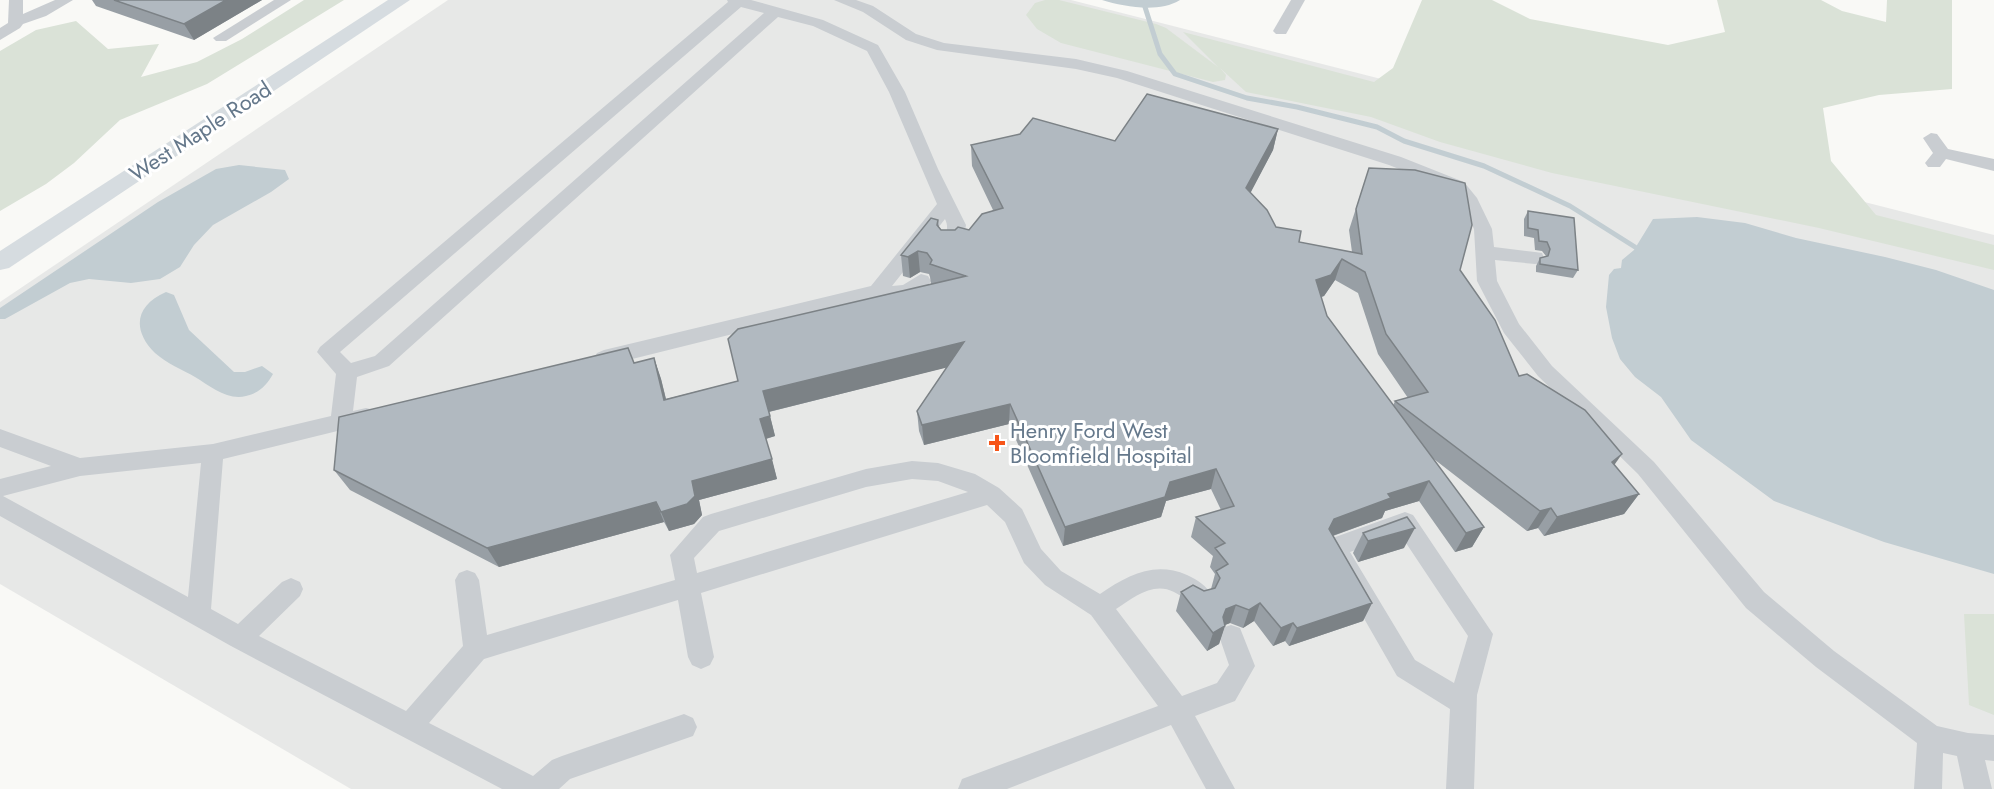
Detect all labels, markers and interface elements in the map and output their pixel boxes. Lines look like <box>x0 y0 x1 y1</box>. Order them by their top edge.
street label: West Maple Road <box>123 73 277 189</box>
place label: Henry Ford West Bloomfield Hospital <box>1010 414 1192 471</box>
marker: Henry Ford West Bloomfield Hospital <box>988 434 1006 452</box>

